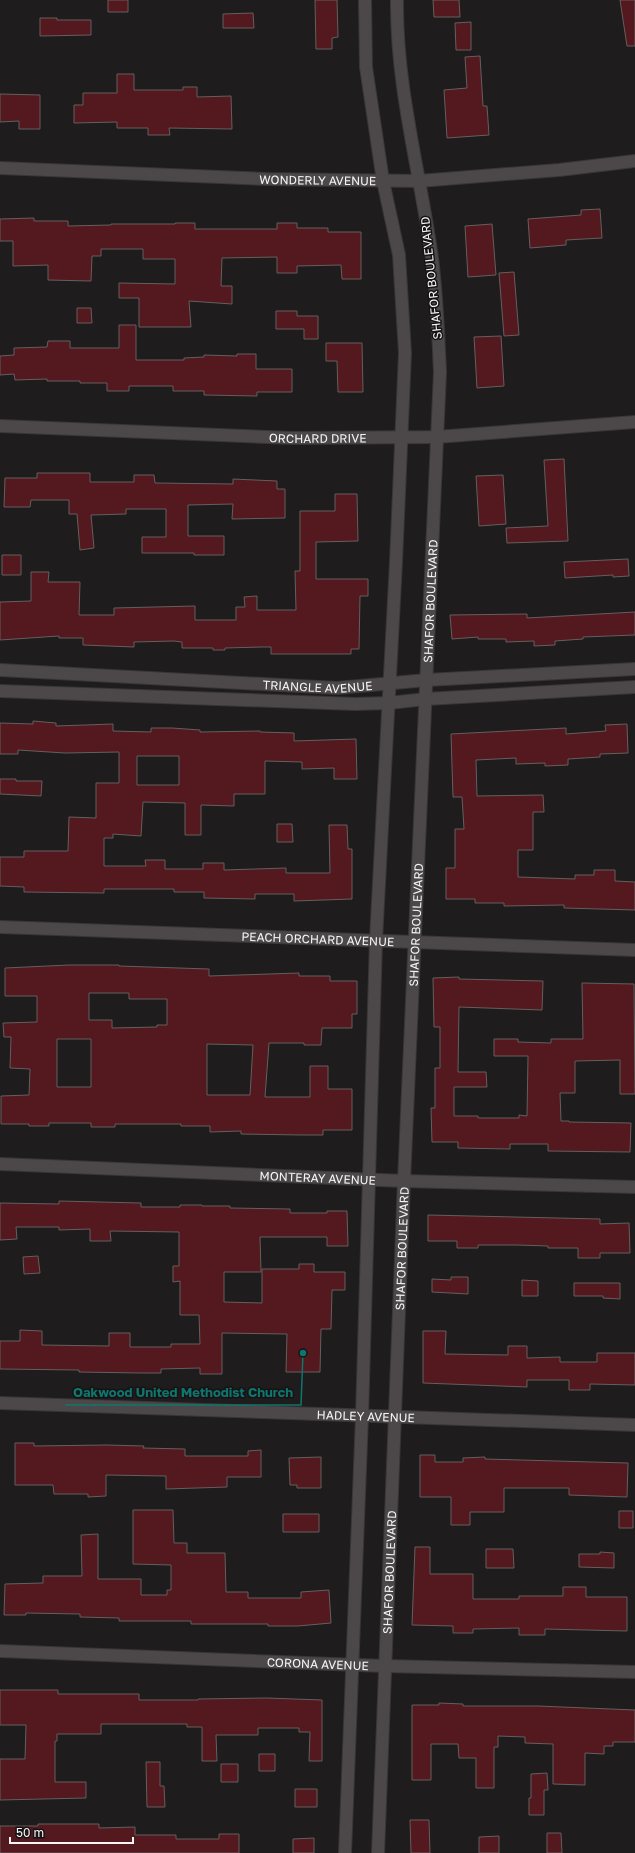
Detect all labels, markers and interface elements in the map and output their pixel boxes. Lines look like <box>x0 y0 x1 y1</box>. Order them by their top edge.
street label: WONDERLY AVENUE <box>259 171 376 188</box>
street label: SHAFOR BOULEVARD <box>417 216 445 340</box>
street label: ORCHARD DRIVE <box>269 430 367 446</box>
street label: SHAFOR BOULEVARD <box>420 539 440 663</box>
street label: TRIANGLE AVENUE <box>262 677 373 696</box>
street label: SHAFOR BOULEVARD <box>405 863 426 987</box>
street label: PEACH ORCHARD AVENUE <box>241 928 394 949</box>
street label: MONTERAY AVENUE <box>259 1167 376 1187</box>
street label: SHAFOR BOULEVARD <box>392 1186 411 1310</box>
callout: Oakwood United Methodist Church <box>65 1380 301 1405</box>
text: Oakwood United Methodist Church <box>73 1384 293 1400</box>
street label: HADLEY AVENUE <box>316 1406 415 1425</box>
street label: SHAFOR BOULEVARD <box>379 1510 399 1634</box>
street label: CORONA AVENUE <box>267 1654 369 1673</box>
scale bar <box>10 1819 133 1845</box>
text: 50 m <box>16 1825 44 1840</box>

